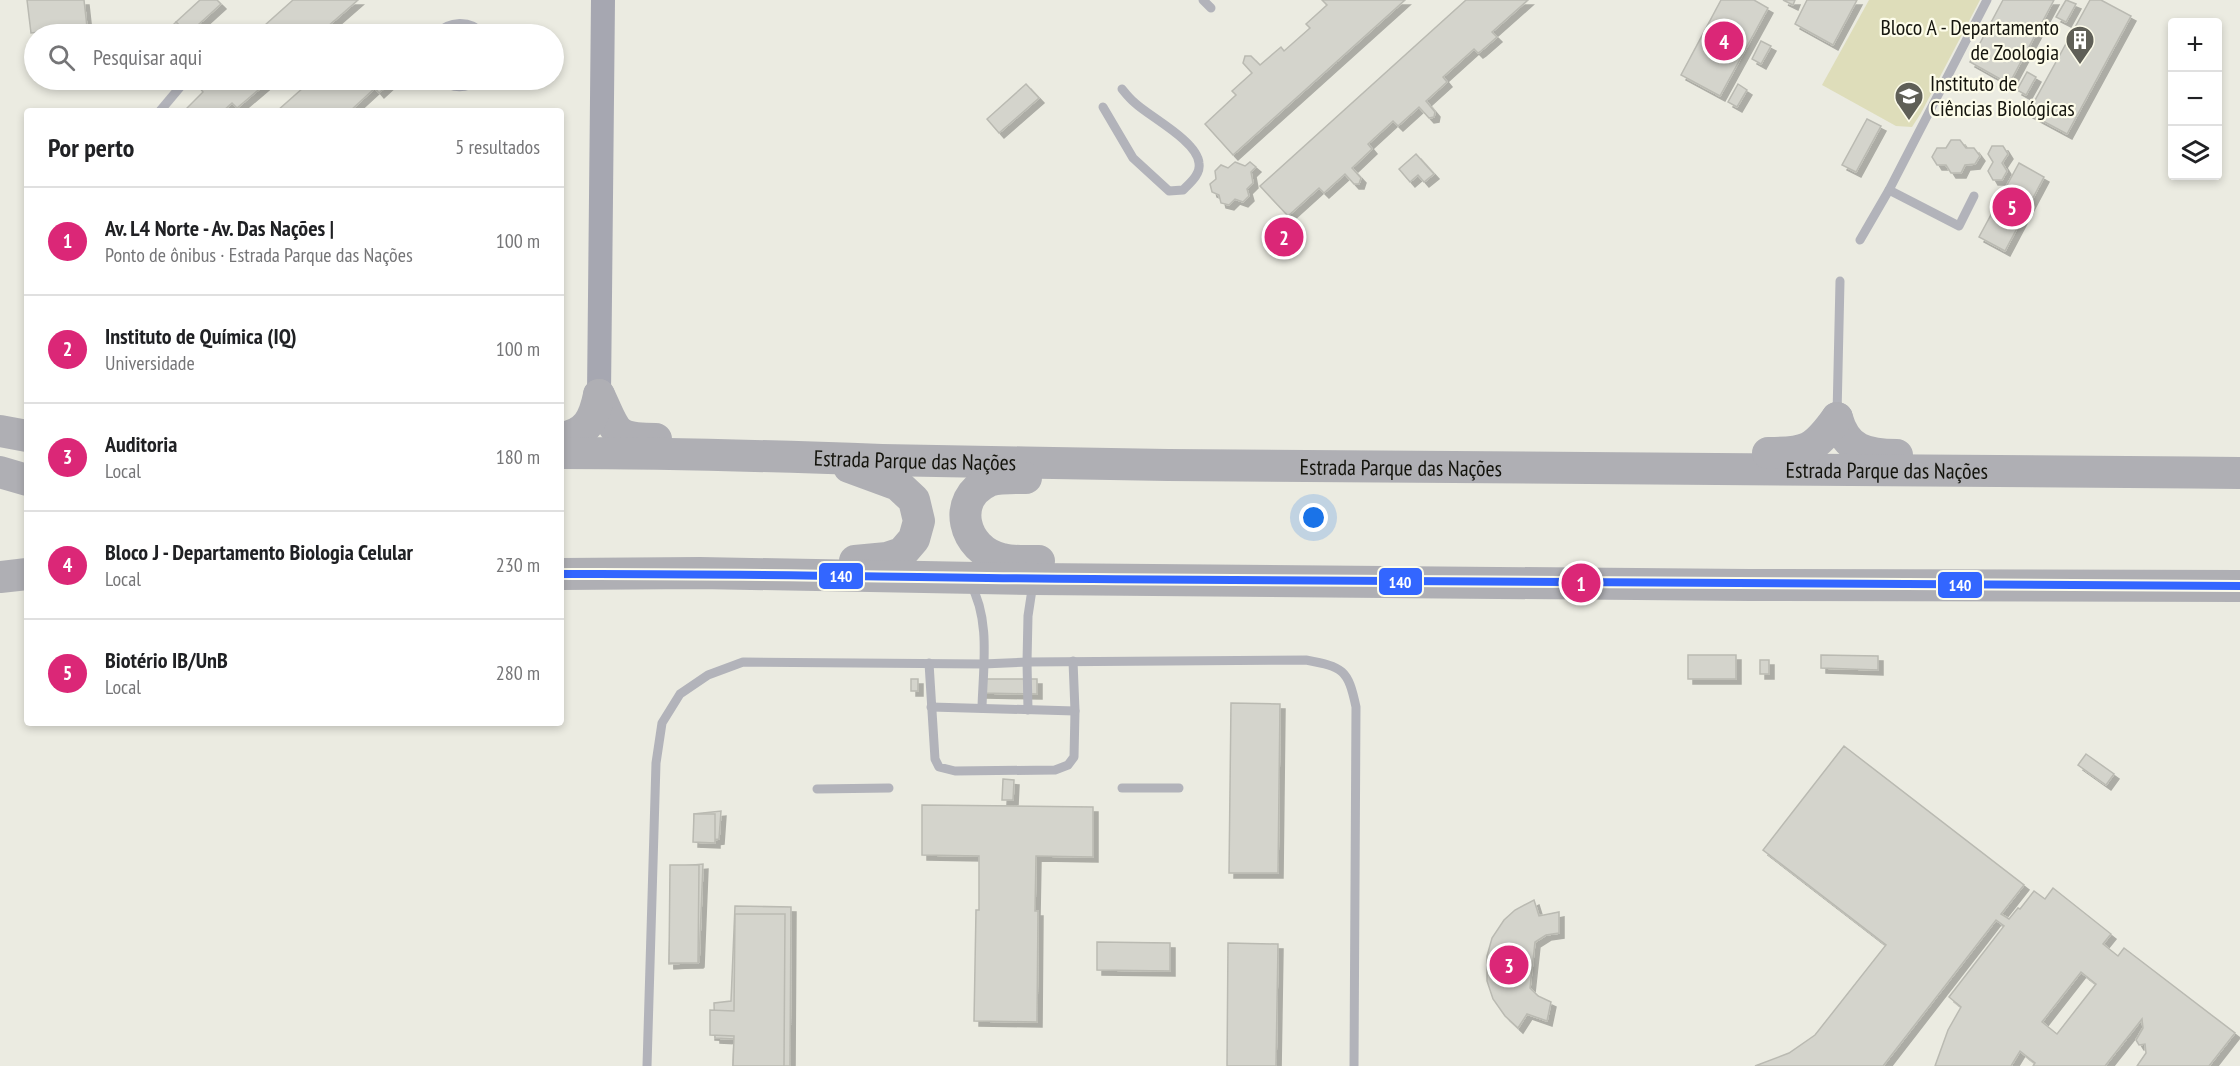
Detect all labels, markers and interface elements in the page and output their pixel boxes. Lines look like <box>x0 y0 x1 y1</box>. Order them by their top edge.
place label: Bloco A - Departamento de Zoologia <box>1880 13 2059 66</box>
pin: 4 <box>1704 18 1744 63</box>
map controls <box>2168 18 2222 180</box>
button: + <box>2168 18 2222 72</box>
search box <box>24 24 564 90</box>
building icon: Bloco A - Departamento de Zoologia <box>2064 24 2096 66</box>
icon: search <box>45 41 78 74</box>
text: Pesquisar aqui <box>93 43 202 71</box>
place label: Instituto de Ciências Biológicas <box>1930 69 2075 122</box>
button: − <box>2168 72 2222 126</box>
school or university icon: Instituto de Ciências Biológicas <box>1893 80 1925 122</box>
button: layers <box>2168 126 2222 180</box>
text: Por perto <box>48 131 134 164</box>
text: 5 resultados <box>455 134 540 160</box>
pin: 5 <box>1992 184 2032 230</box>
text: Av. L4 Norte - Av. Das Nações | <box>105 214 334 242</box>
pin: 2 <box>1264 214 1304 260</box>
text: 1 <box>63 228 72 254</box>
text: 100 m <box>496 228 540 254</box>
text: Ponto de ônibus · Estrada Parque das Nações <box>105 242 413 268</box>
text: Instituto de Química (IQ) <box>105 322 297 350</box>
text: 2 <box>63 336 72 362</box>
text: 100 m <box>496 336 540 362</box>
text: Universidade <box>105 350 195 376</box>
text: Auditoria <box>105 430 177 458</box>
text: 3 <box>63 444 72 470</box>
text: 180 m <box>496 444 540 470</box>
street label: Estrada Parque das Nações <box>813 444 1016 476</box>
street label: Estrada Parque das Nações <box>1300 453 1502 482</box>
street label: Estrada Parque das Nações <box>1786 456 1988 485</box>
text: Local <box>105 458 141 484</box>
your location <box>1299 503 1328 532</box>
text: Bloco J - Departamento Biologia Celular <box>105 538 413 566</box>
text: 4 <box>63 552 72 578</box>
text: 230 m <box>496 552 540 578</box>
pin: 1 <box>1562 560 1600 606</box>
line badge: 140 <box>818 562 864 590</box>
text: Local <box>105 566 141 592</box>
text: 140 <box>830 566 853 586</box>
line badge: 140 <box>1378 567 1423 596</box>
line badge: 140 <box>1937 571 1983 599</box>
text: 140 <box>1389 572 1412 592</box>
text: 140 <box>1949 575 1972 595</box>
text: Biotério IB/UnB <box>105 646 228 674</box>
text: 5 <box>63 660 72 686</box>
text: 280 m <box>496 660 540 686</box>
text: Local <box>105 674 141 700</box>
pin: 3 <box>1490 942 1528 988</box>

